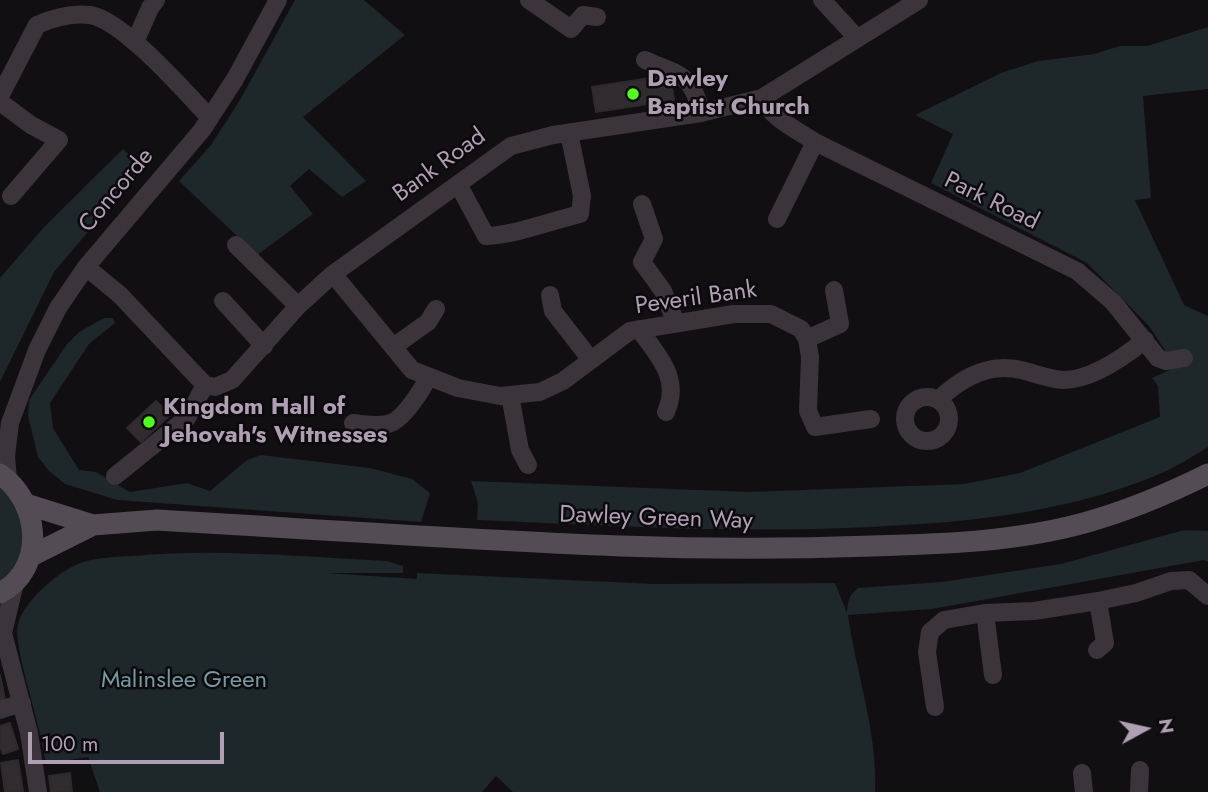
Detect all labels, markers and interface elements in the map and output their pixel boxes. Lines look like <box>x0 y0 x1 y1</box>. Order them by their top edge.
place label: Dawley Baptist Church <box>647 66 810 122</box>
marker: Dawley Baptist Church <box>625 86 641 102</box>
street label: Bank Road <box>388 123 492 209</box>
street label: Concorde <box>74 143 160 239</box>
street label: Park Road <box>939 167 1043 237</box>
street label: Peveril Bank <box>633 276 759 322</box>
place label: Kingdom Hall of Jehovah's Witnesses <box>163 394 388 450</box>
marker: Kingdom Hall of Jehovah's Witnesses <box>141 414 157 430</box>
street label: Dawley Green Way <box>559 501 753 537</box>
park label: Malinslee Green <box>101 667 267 695</box>
north arrow <box>1110 694 1180 764</box>
text: N <box>1152 717 1181 735</box>
scale bar <box>32 718 228 762</box>
text: 100 m <box>41 729 98 759</box>

